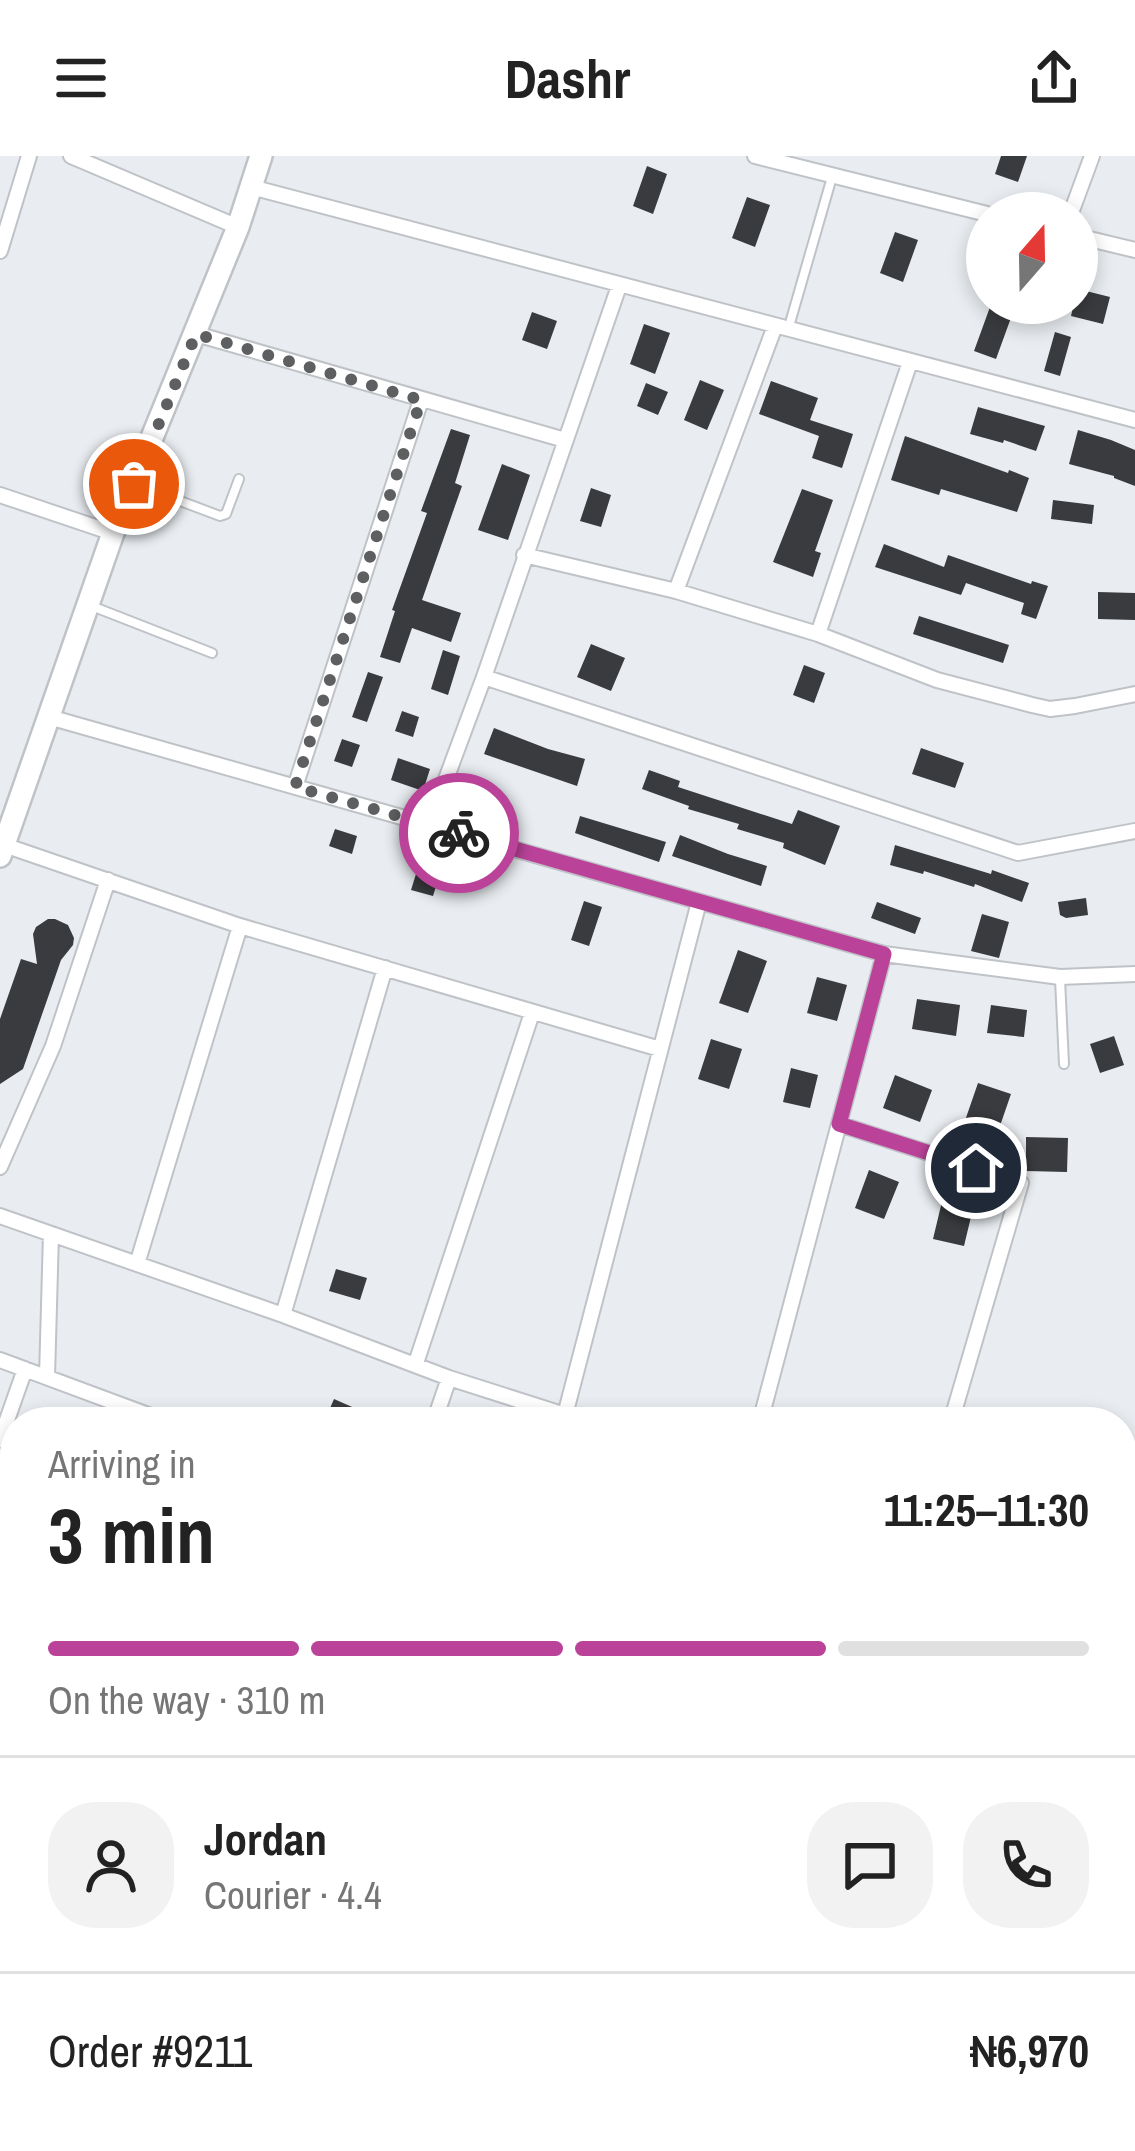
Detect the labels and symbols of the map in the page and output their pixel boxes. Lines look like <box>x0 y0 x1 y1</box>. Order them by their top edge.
north arrow <box>966 192 1098 324</box>
pin <box>83 433 185 535</box>
courier <box>399 773 519 893</box>
pin <box>925 1117 1027 1219</box>

